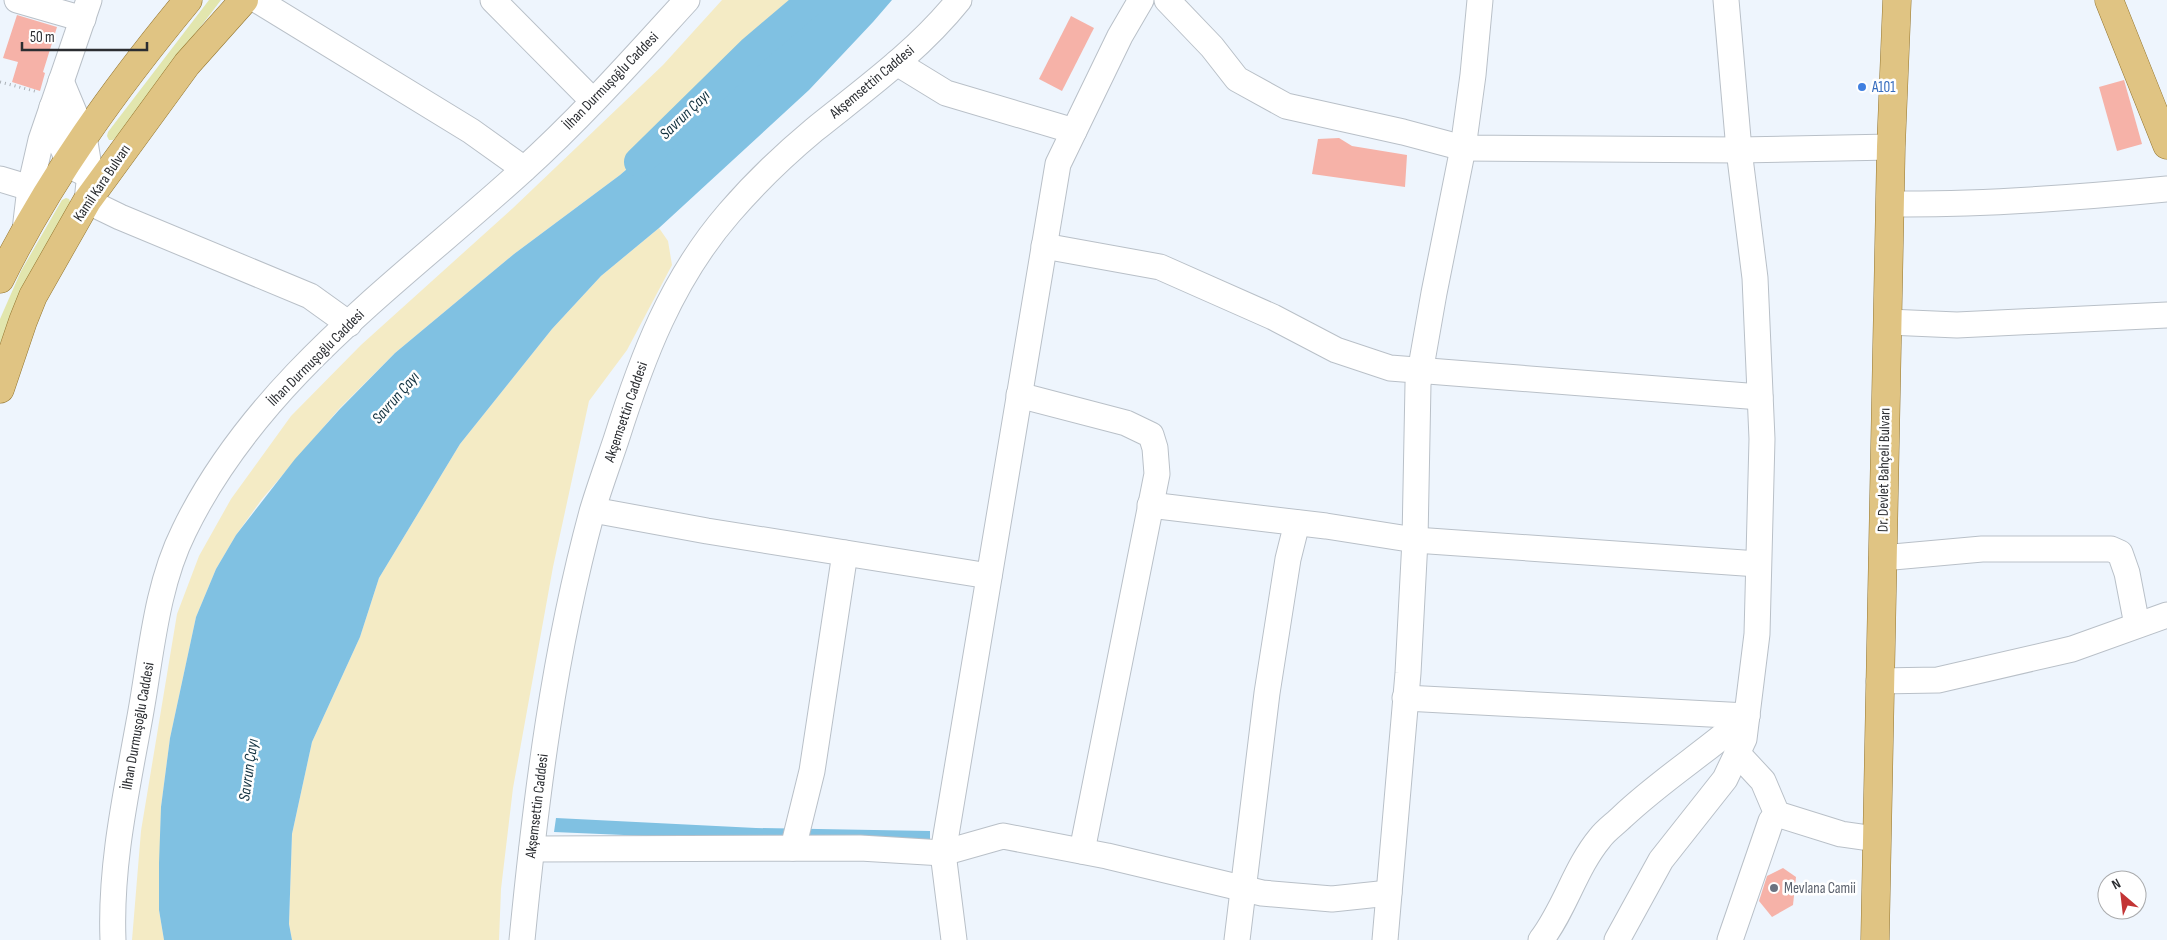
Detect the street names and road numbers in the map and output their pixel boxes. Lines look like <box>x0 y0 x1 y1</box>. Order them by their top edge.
street label: İlhan Durmuşoğlu Caddesi <box>559 28 663 134</box>
street label: Akşemsettin Caddesi <box>825 41 918 124</box>
street label: Kamil Kara Bulvarı <box>69 141 135 225</box>
street label: İlhan Durmuşoğlu Caddesi <box>264 305 369 410</box>
street label: Akşemsettin Caddesi <box>600 359 652 466</box>
street label: Dr. Devlet Bahçeli Bulvarı <box>1873 408 1895 532</box>
street label: İlhan Durmuşoğlu Caddesi <box>117 661 159 791</box>
street label: Akşemsettin Caddesi <box>521 753 553 860</box>

